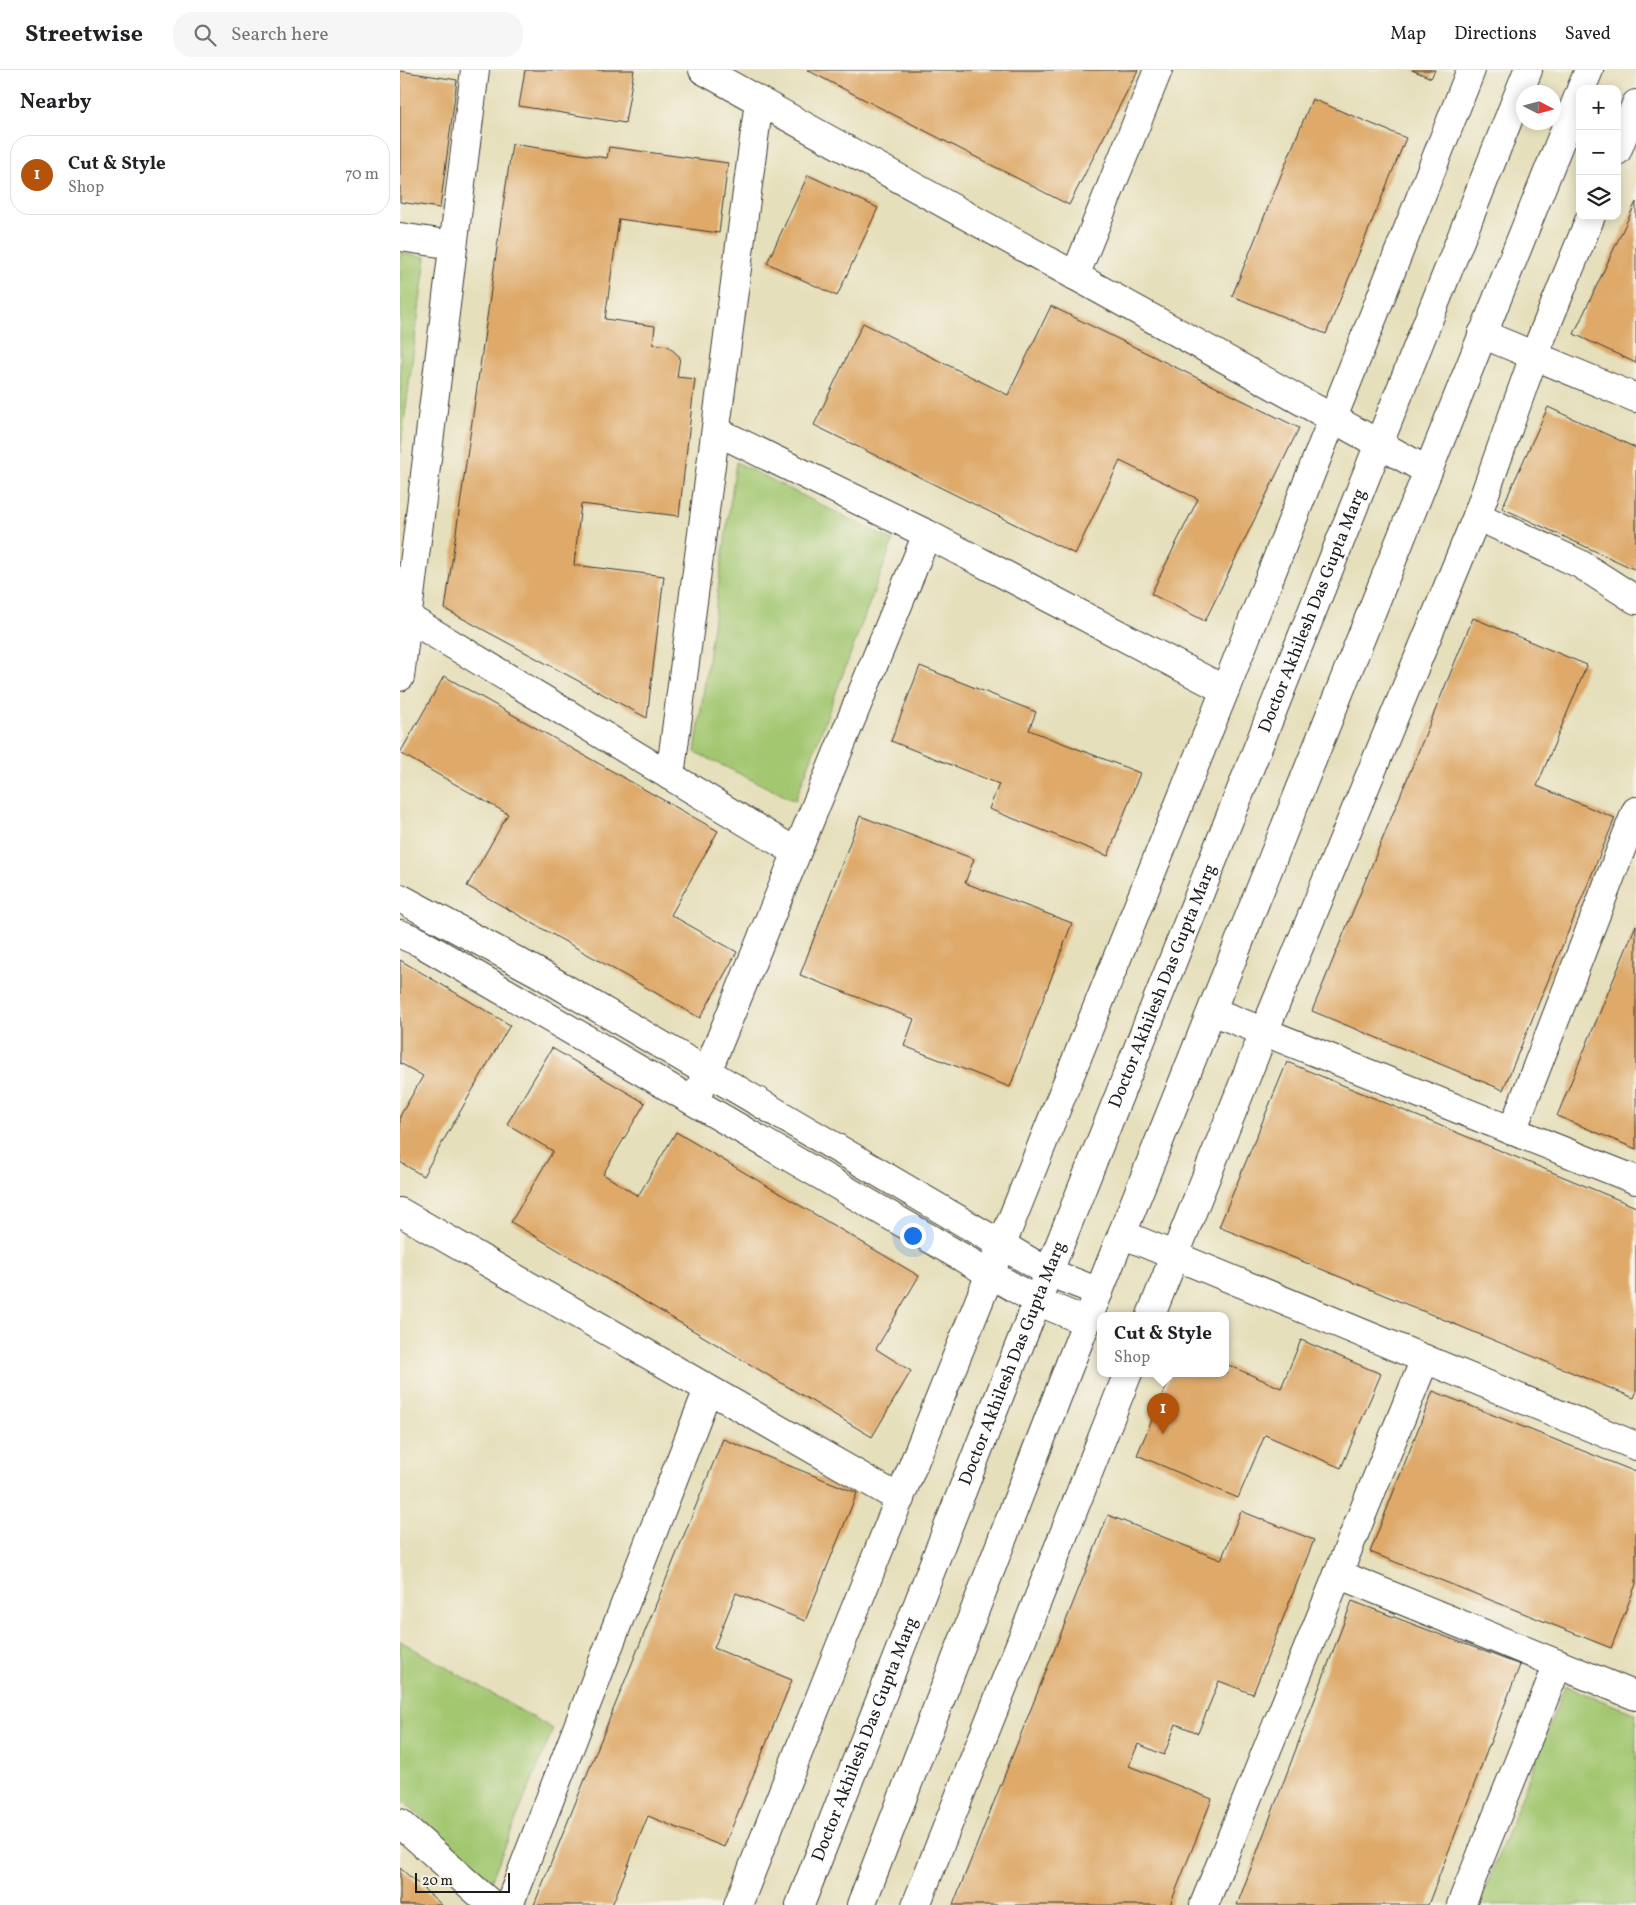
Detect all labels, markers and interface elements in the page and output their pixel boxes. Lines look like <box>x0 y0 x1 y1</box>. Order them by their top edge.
search box <box>173 12 523 57</box>
text: Streetwise <box>25 18 143 52</box>
icon: search <box>191 21 219 49</box>
text: Search here <box>231 22 328 48</box>
text: Map <box>1390 22 1426 47</box>
text: Directions <box>1454 22 1537 47</box>
text: Saved <box>1565 22 1611 47</box>
north arrow <box>1516 85 1561 130</box>
map controls <box>1576 85 1621 220</box>
button: + <box>1576 85 1621 130</box>
text: Nearby <box>20 88 91 117</box>
button: − <box>1576 130 1621 175</box>
text: Cut & Style <box>68 151 166 177</box>
text: 1 <box>34 164 40 186</box>
text: 70 m <box>345 164 379 186</box>
button: layers <box>1576 175 1621 220</box>
text: Shop <box>68 177 104 199</box>
street label: Doctor Akhilesh Das Gupta Marg <box>1252 485 1372 736</box>
street label: Doctor Akhilesh Das Gupta Marg <box>1103 860 1223 1112</box>
your location <box>900 1223 926 1249</box>
street label: Doctor Akhilesh Das Gupta Marg <box>953 1237 1072 1489</box>
popup <box>1097 1312 1229 1377</box>
text: Cut & Style <box>1114 1321 1212 1347</box>
text: Shop <box>1114 1347 1150 1369</box>
pin: 1 <box>1147 1393 1179 1434</box>
street label: Doctor Akhilesh Das Gupta Marg <box>806 1613 924 1865</box>
scale bar <box>415 1870 510 1893</box>
text: 20 m <box>422 1872 453 1891</box>

